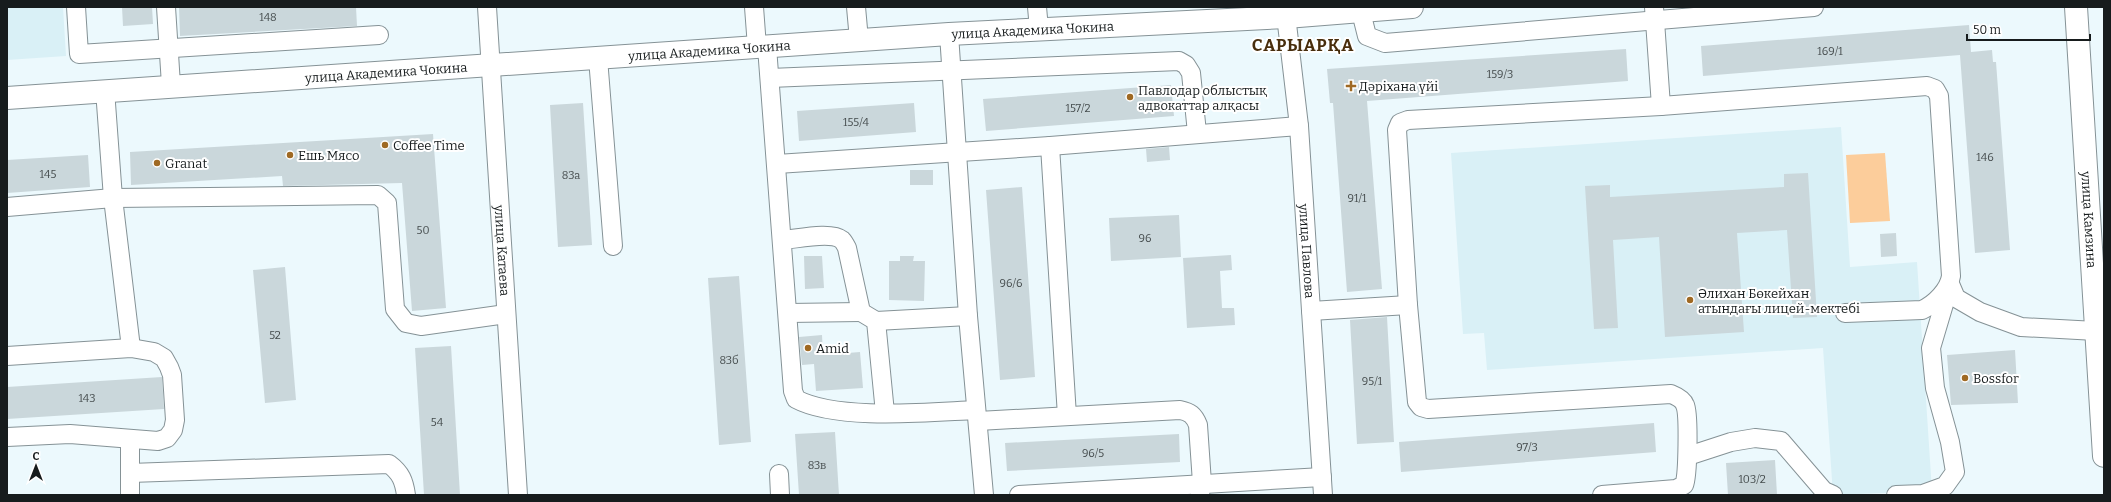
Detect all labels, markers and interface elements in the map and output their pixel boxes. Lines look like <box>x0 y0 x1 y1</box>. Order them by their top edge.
house number: 148 <box>259 11 277 24</box>
scale bar <box>1967 16 2090 42</box>
street label: улица Академика Чокина <box>950 18 1114 41</box>
text: 50 m <box>1973 23 2002 37</box>
district label: САРЫАРҚА <box>1252 35 1354 56</box>
street label: улица Академика Чокина <box>627 37 791 63</box>
house number: 169/1 <box>1817 45 1843 58</box>
street label: улица Академика Чокина <box>304 59 468 85</box>
house number: 159/3 <box>1487 68 1513 81</box>
place label: Дәріхана үйі <box>1359 79 1438 94</box>
marker: Дәріхана үйі <box>1346 81 1356 91</box>
place label: Павлодар облыстық адвокаттар алқасы <box>1138 83 1267 113</box>
marker: Павлодар облыстық адвокаттар алқасы <box>1125 92 1135 102</box>
house number: 157/2 <box>1065 102 1091 115</box>
house number: 155/4 <box>843 116 870 129</box>
place label: Coffee Time <box>393 138 465 153</box>
marker: Coffee Time <box>380 140 390 150</box>
place label: Ешь Мясо <box>298 148 359 163</box>
marker: Ешь Мясо <box>285 150 295 160</box>
house number: 146 <box>1976 151 1994 164</box>
place label: Granat <box>165 156 207 171</box>
marker: Granat <box>152 158 162 168</box>
house number: 145 <box>40 168 57 181</box>
house number: 83а <box>562 169 580 182</box>
street label: улица Камзина <box>2079 170 2100 269</box>
house number: 91/1 <box>1348 192 1367 205</box>
street label: улица Павлова <box>1296 202 1318 299</box>
street label: улица Катаева <box>492 203 513 297</box>
house number: 50 <box>417 224 429 237</box>
house number: 96 <box>1139 232 1151 245</box>
house number: 96/6 <box>1000 277 1022 290</box>
place label: Әлихан Бөкейхан атындағы лицей-мектебі <box>1698 286 1860 316</box>
marker: Әлихан Бөкейхан атындағы лицей-мектебі <box>1685 295 1695 305</box>
house number: 52 <box>269 329 281 342</box>
place label: Amid <box>816 341 849 356</box>
marker: Amid <box>803 343 813 353</box>
house number: 83б <box>719 354 739 367</box>
place label: Bossfor <box>1973 371 2019 386</box>
marker: Bossfor <box>1960 373 1970 383</box>
house number: 95/1 <box>1362 375 1383 388</box>
house number: 143 <box>78 392 96 405</box>
house number: 54 <box>431 416 444 429</box>
house number: 97/3 <box>1516 441 1538 454</box>
north arrow <box>16 446 56 486</box>
house number: 96/5 <box>1082 447 1104 460</box>
text: С <box>33 450 40 463</box>
house number: 83в <box>808 459 826 472</box>
house number: 103/2 <box>1738 473 1766 486</box>

